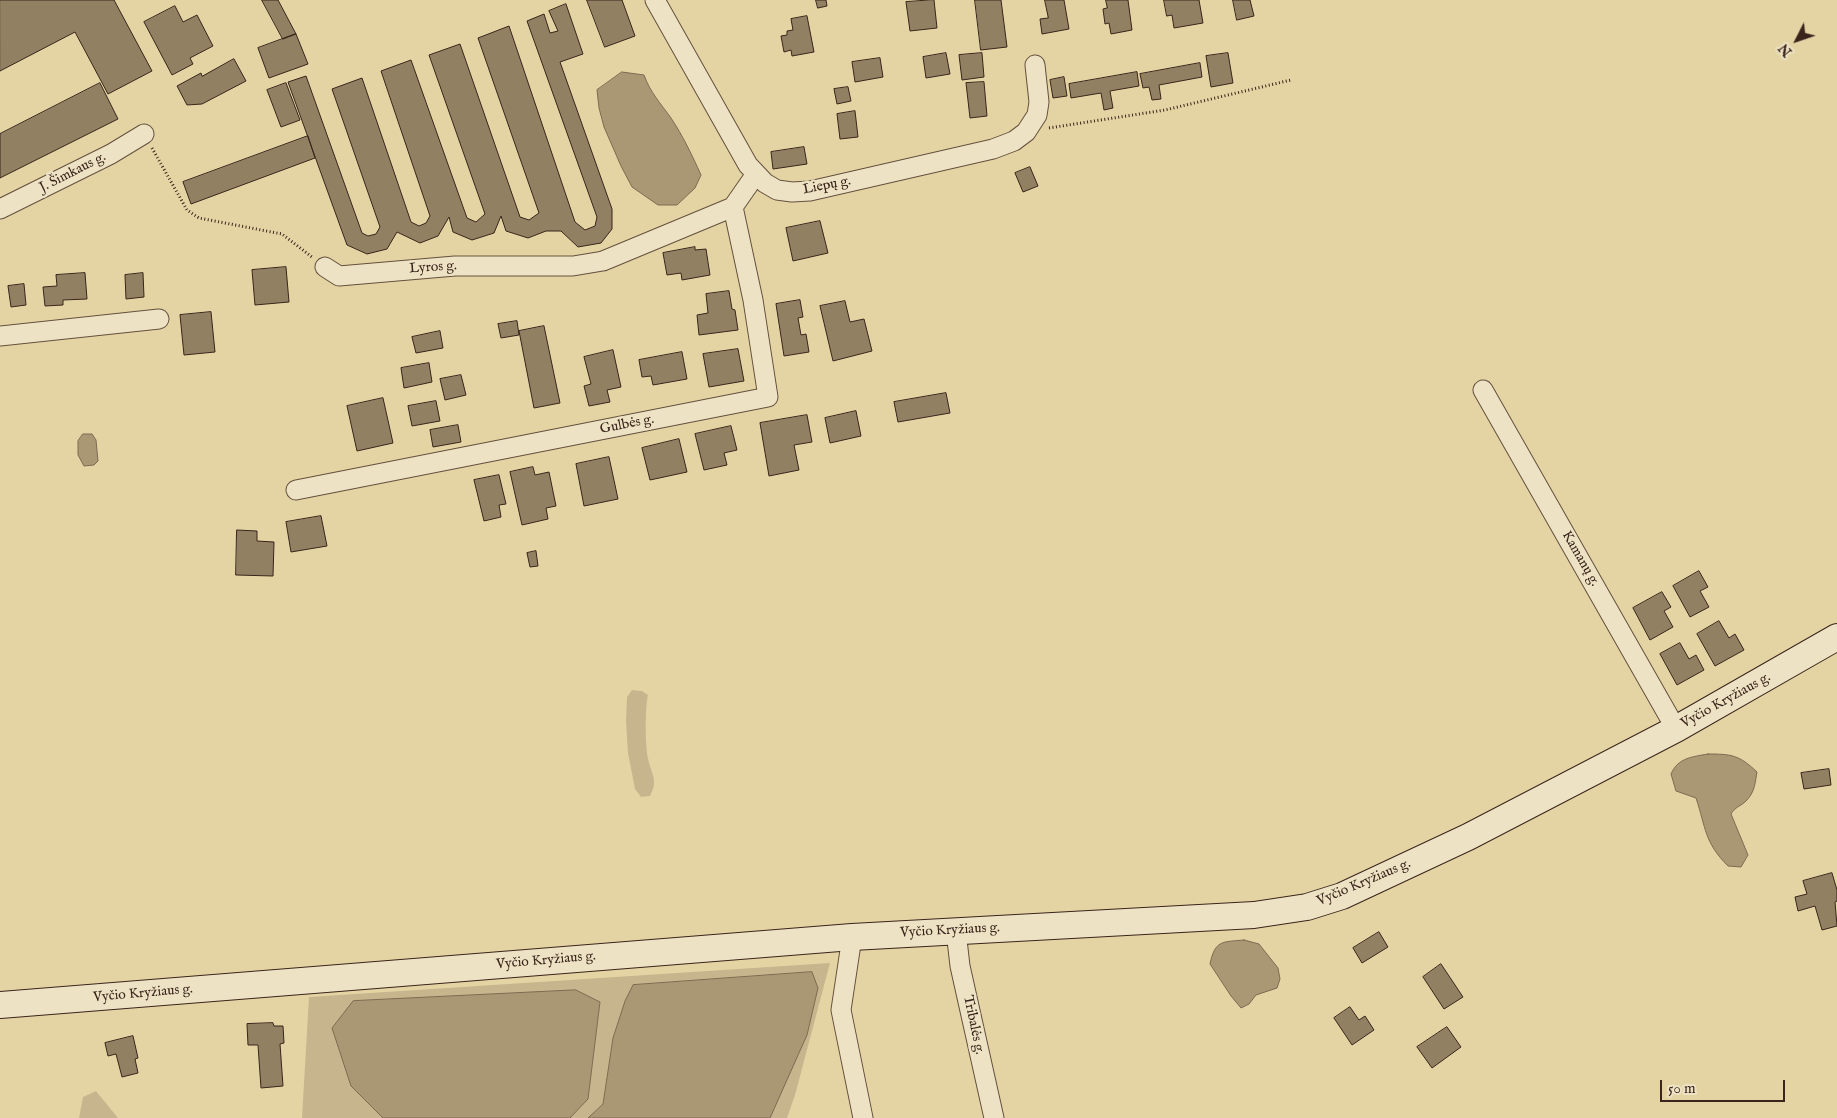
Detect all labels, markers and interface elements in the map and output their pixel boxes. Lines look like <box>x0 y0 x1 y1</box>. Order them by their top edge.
north arrow <box>1772 15 1822 65</box>
text: N <box>1775 39 1796 60</box>
street label: J. Šimkaus g. <box>37 149 109 197</box>
street label: Liepų g. <box>802 173 852 199</box>
street label: Lyros g. <box>409 258 457 278</box>
street label: Gulbės g. <box>599 412 655 438</box>
street label: Kamanų g. <box>1557 528 1603 590</box>
street label: Vyčio Kryžiaus g. <box>1678 669 1774 733</box>
street label: Vyčio Kryžiaus g. <box>1315 856 1413 910</box>
street label: Vyčio Kryžiaus g. <box>900 920 1000 942</box>
street label: Vyčio Kryžiaus g. <box>495 948 597 974</box>
street label: Vyčio Kryžiaus g. <box>92 981 194 1007</box>
street label: Tribalės g. <box>959 994 987 1056</box>
scale bar <box>1662 1070 1787 1102</box>
text: 50 m <box>1668 1079 1696 1098</box>

